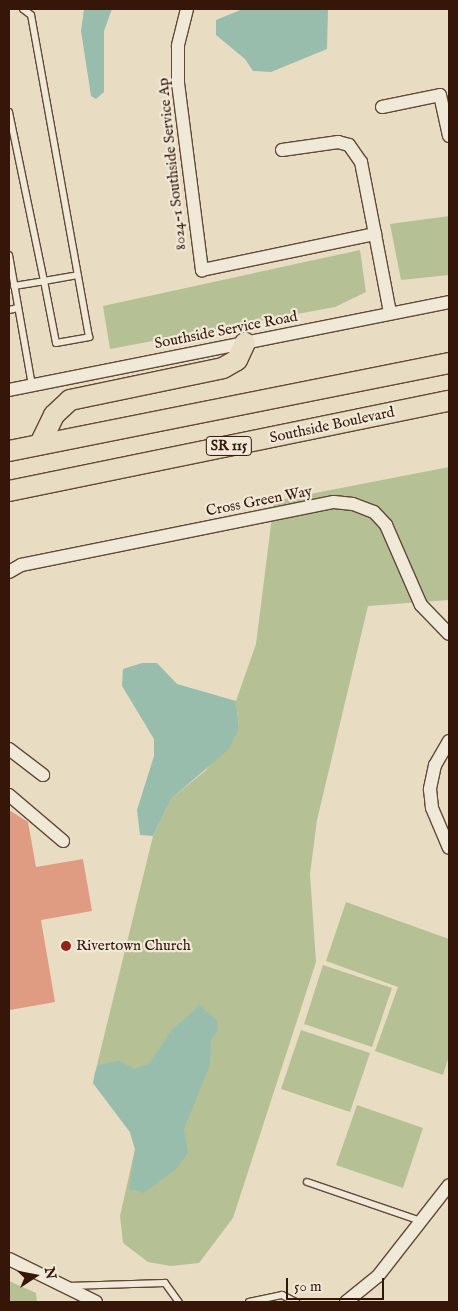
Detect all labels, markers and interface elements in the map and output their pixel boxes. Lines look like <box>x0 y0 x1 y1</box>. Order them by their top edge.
street label: 8024-1 Southside Service Ap <box>154 77 190 251</box>
street label: Southside Service Road <box>153 307 299 353</box>
street label: Southside Boulevard <box>268 403 396 447</box>
road number: SR 115 <box>205 434 253 458</box>
street label: Cross Green Way <box>204 482 314 520</box>
place label: Rivertown Church <box>76 937 191 955</box>
marker: Rivertown Church <box>60 940 72 952</box>
north arrow <box>10 1251 60 1301</box>
text: N <box>40 1265 60 1281</box>
scale bar <box>288 1268 386 1300</box>
text: 50 m <box>294 1277 322 1296</box>

